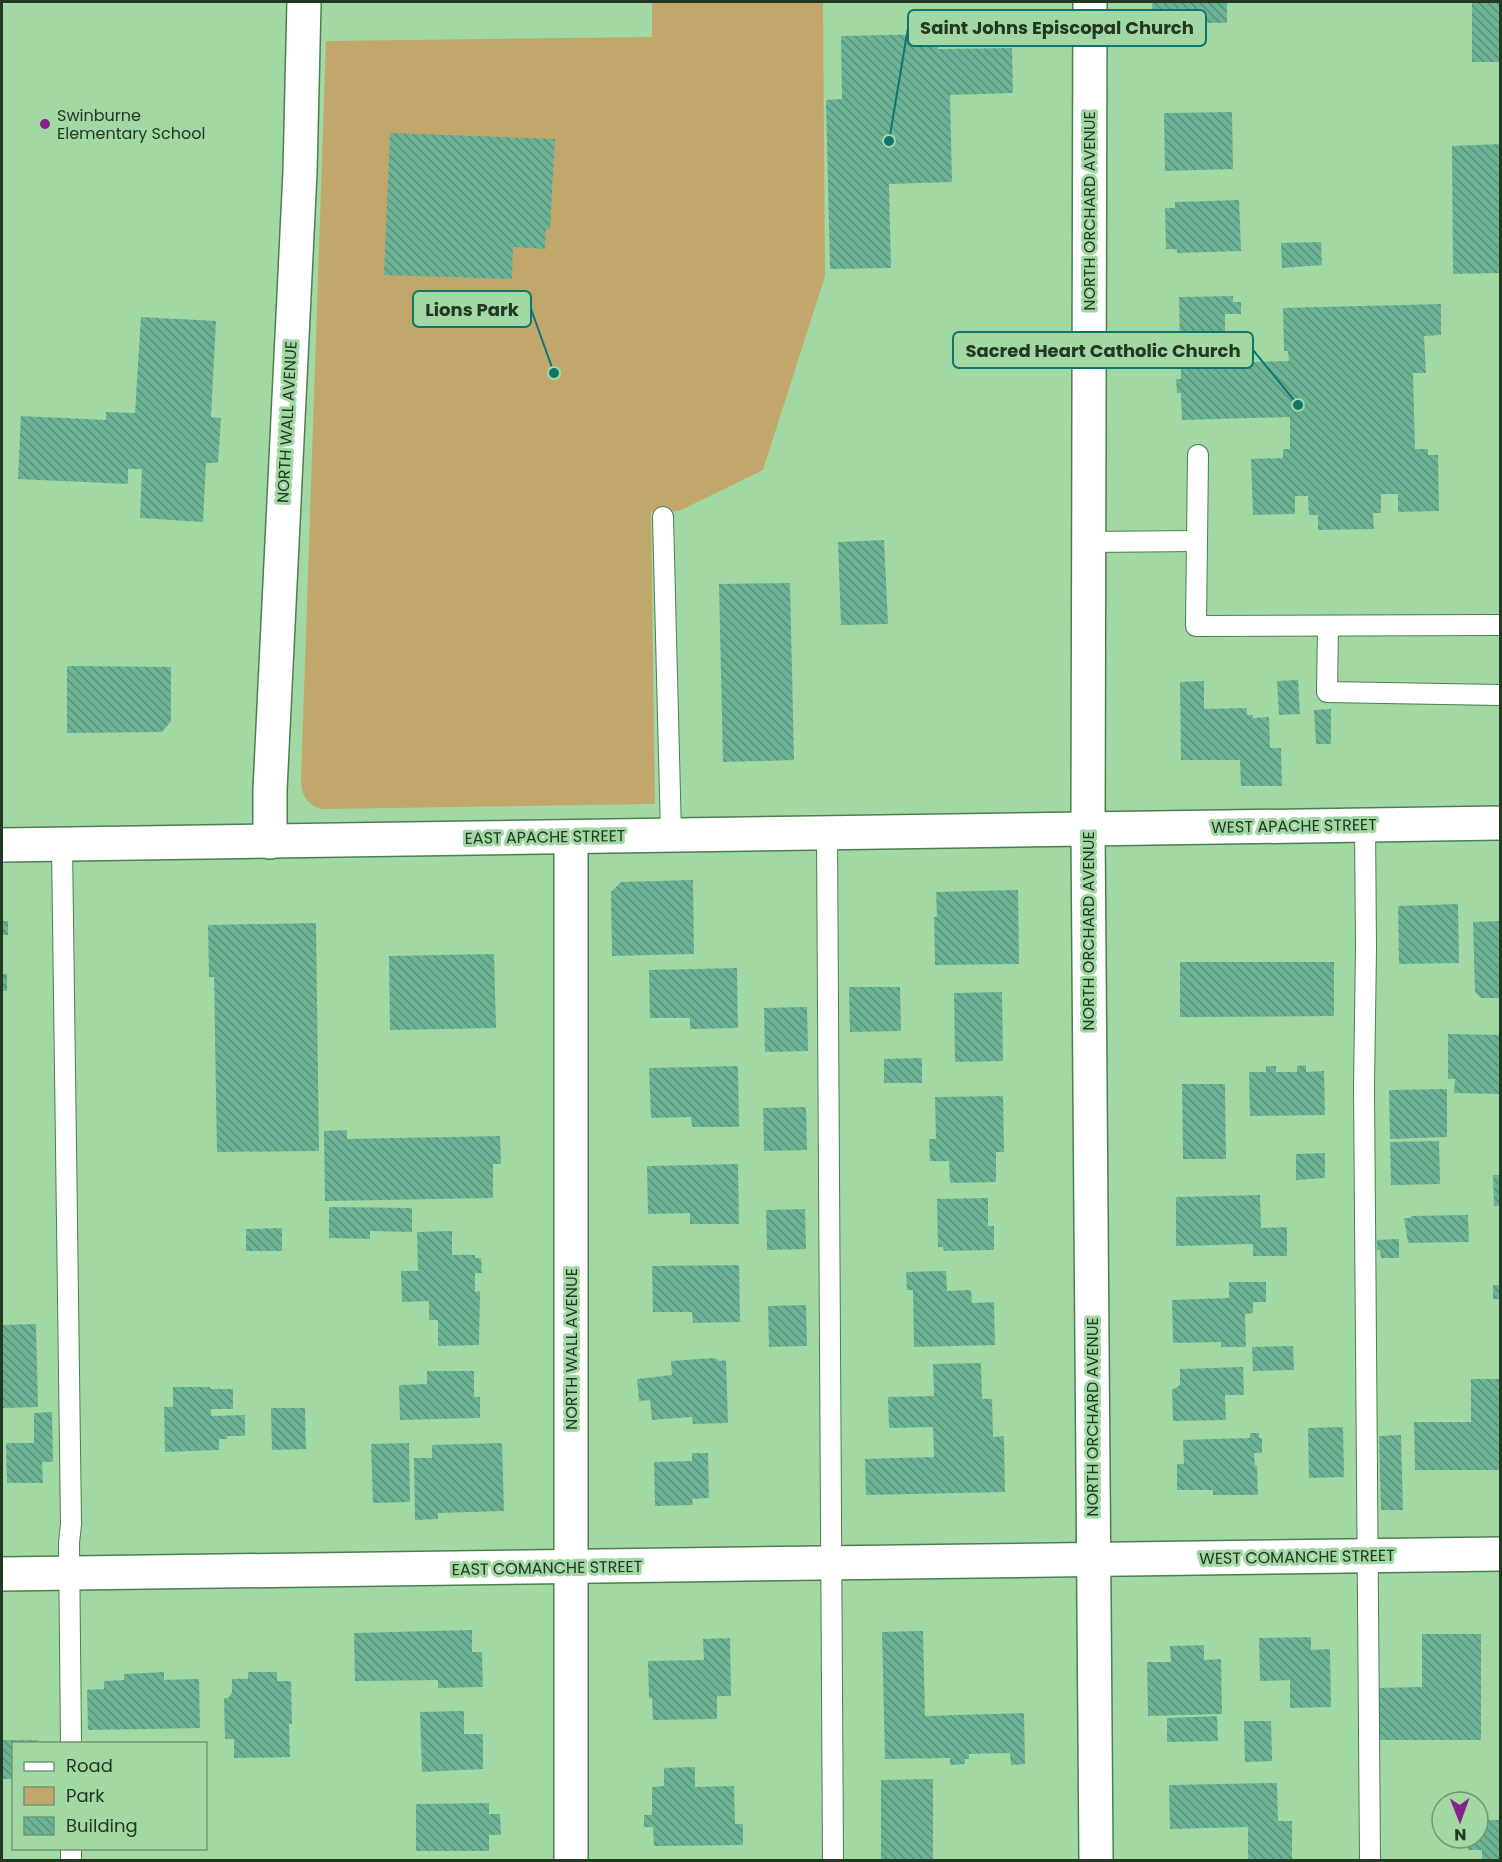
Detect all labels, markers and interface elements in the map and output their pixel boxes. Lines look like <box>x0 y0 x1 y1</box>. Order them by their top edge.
callout: Saint Johns Episcopal Church <box>908 10 1206 46</box>
text: Saint Johns Episcopal Church <box>920 15 1194 40</box>
place label: Swinburne Elementary School <box>57 104 205 145</box>
street label: NORTH ORCHARD AVENUE <box>1078 111 1101 311</box>
marker: Swinburne Elementary School <box>38 117 52 131</box>
callout: Lions Park <box>413 291 531 327</box>
text: Lions Park <box>425 297 520 322</box>
callout: Sacred Heart Catholic Church <box>953 332 1253 368</box>
text: Sacred Heart Catholic Church <box>965 338 1241 363</box>
street label: NORTH WALL AVENUE <box>271 340 303 504</box>
street label: WEST APACHE STREET <box>1211 813 1377 839</box>
street label: EAST APACHE STREET <box>464 824 626 850</box>
street label: NORTH ORCHARD AVENUE <box>1077 831 1100 1031</box>
street label: NORTH WALL AVENUE <box>560 1268 583 1430</box>
street label: NORTH ORCHARD AVENUE <box>1081 1317 1104 1517</box>
street label: WEST COMANCHE STREET <box>1199 1544 1395 1570</box>
street label: EAST COMANCHE STREET <box>451 1555 643 1581</box>
legend <box>12 1742 207 1850</box>
text: Road <box>66 1753 113 1778</box>
text: Park <box>66 1783 105 1808</box>
north arrow <box>1430 1790 1490 1850</box>
text: Building <box>66 1813 138 1838</box>
text: N <box>1454 1823 1466 1846</box>

